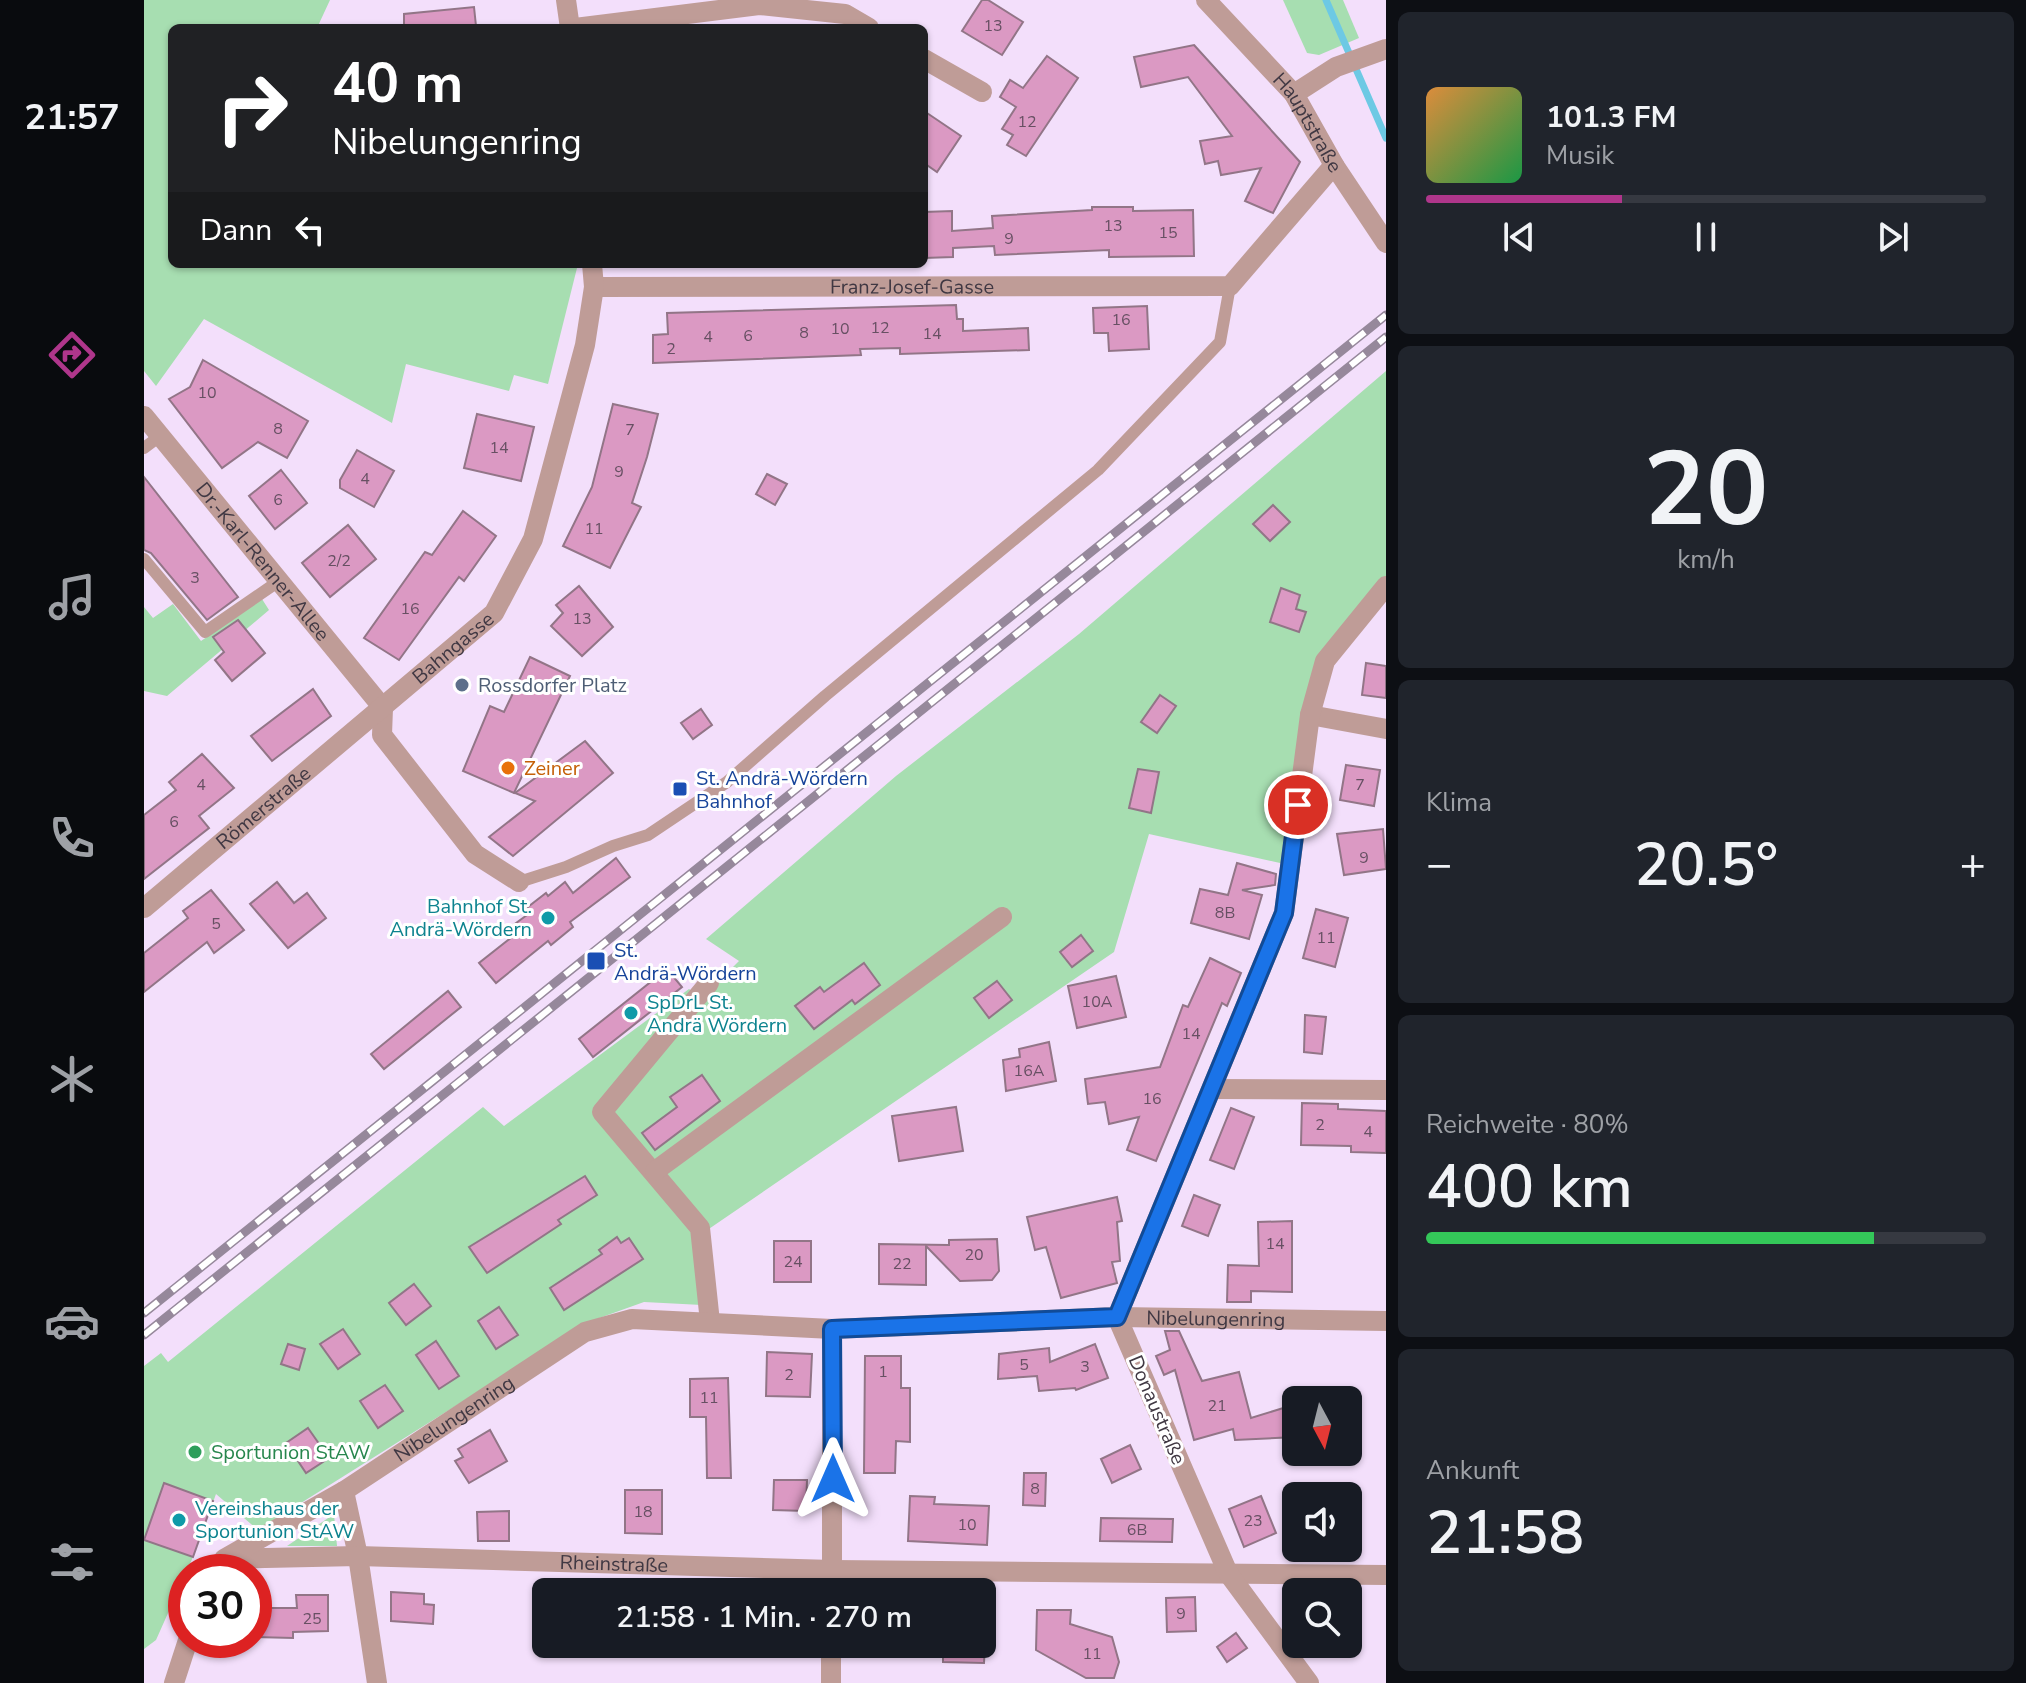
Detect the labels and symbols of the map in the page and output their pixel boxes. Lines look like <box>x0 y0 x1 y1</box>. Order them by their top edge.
house number: 13 <box>983 15 1003 37</box>
street label: Hauptstraße <box>1267 66 1349 178</box>
house number: 12 <box>1017 111 1037 133</box>
house number: 13 <box>1103 215 1123 237</box>
house number: 15 <box>1158 222 1178 244</box>
house number: 9 <box>1004 228 1014 250</box>
street label: Franz-Josef-Gasse <box>830 273 994 300</box>
house number: 16 <box>1111 309 1131 331</box>
house number: 12 <box>870 317 890 339</box>
house number: 10 <box>830 318 850 340</box>
house number: 8 <box>799 322 809 344</box>
house number: 14 <box>922 323 942 345</box>
house number: 6 <box>743 325 753 347</box>
house number: 4 <box>703 326 713 348</box>
house number: 2 <box>666 338 676 360</box>
house number: 10 <box>197 382 217 404</box>
house number: 8 <box>273 418 283 440</box>
house number: 7 <box>625 419 635 441</box>
house number: 14 <box>489 437 509 459</box>
house number: 9 <box>614 461 624 483</box>
house number: 4 <box>360 468 370 490</box>
street label: Dr.-Karl-Renner-Allee <box>190 476 336 647</box>
house number: 6 <box>273 489 283 511</box>
house number: 11 <box>584 518 604 540</box>
house number: 2/2 <box>327 550 351 572</box>
house number: 3 <box>190 567 200 589</box>
house number: 16 <box>400 598 420 620</box>
street label: Bahngasse <box>406 605 500 690</box>
house number: 13 <box>572 608 592 630</box>
place label: Rossdorfer Platz <box>478 672 627 699</box>
marker: Rossdorfer Platz <box>453 676 471 694</box>
place label: Zeiner <box>524 755 580 782</box>
marker: Zeiner <box>499 759 517 777</box>
street label: Römerstraße <box>210 760 316 855</box>
place label: St. Andrä-Wördern Bahnhof <box>696 765 868 815</box>
pin <box>1264 771 1332 839</box>
house number: 4 <box>196 774 206 796</box>
house number: 7 <box>1355 774 1365 796</box>
marker: St. Andrä-Wördern Bahnhof <box>671 780 689 798</box>
house number: 6 <box>169 811 179 833</box>
house number: 9 <box>1359 847 1369 869</box>
place label: Bahnhof St. Andrä-Wördern <box>389 893 532 943</box>
house number: 8B <box>1215 902 1235 924</box>
marker: Bahnhof St. Andrä-Wördern <box>539 909 557 927</box>
house number: 5 <box>211 913 221 935</box>
house number: 11 <box>1316 927 1336 949</box>
place label: St. Andrä-Wördern <box>614 937 757 987</box>
marker: St. Andrä-Wördern <box>585 950 607 972</box>
place label: SpDrL St. Andrä Wördern <box>647 989 787 1039</box>
house number: 10A <box>1082 991 1113 1013</box>
marker: SpDrL St. Andrä Wördern <box>622 1004 640 1022</box>
house number: 14 <box>1181 1023 1201 1045</box>
house number: 16A <box>1014 1060 1045 1082</box>
house number: 16 <box>1142 1088 1162 1110</box>
house number: 2 <box>1315 1114 1325 1136</box>
house number: 4 <box>1363 1121 1373 1143</box>
house number: 14 <box>1265 1233 1285 1255</box>
house number: 20 <box>964 1244 984 1266</box>
house number: 24 <box>783 1251 803 1273</box>
house number: 22 <box>892 1253 912 1275</box>
street label: Nibelungenring <box>1146 1304 1285 1333</box>
street label: Donaustraße <box>1122 1351 1192 1469</box>
house number: 5 <box>1019 1354 1029 1376</box>
house number: 3 <box>1080 1356 1090 1378</box>
house number: 1 <box>878 1361 888 1383</box>
house number: 2 <box>784 1364 794 1386</box>
street label: Nibelungenring <box>389 1369 519 1468</box>
north arrow <box>1282 1386 1362 1466</box>
house number: 11 <box>699 1387 719 1409</box>
house number: 21 <box>1207 1395 1227 1417</box>
position arrow <box>791 1437 875 1521</box>
place label: Sportunion StAW <box>211 1439 370 1466</box>
marker: Sportunion StAW <box>186 1443 204 1461</box>
house number: 8 <box>1030 1478 1040 1500</box>
place label: Vereinshaus der Sportunion StAW <box>194 1495 354 1545</box>
house number: 18 <box>633 1501 653 1523</box>
house number: 23 <box>1243 1510 1263 1532</box>
marker: Vereinshaus der Sportunion StAW <box>170 1511 188 1529</box>
house number: 10 <box>957 1514 977 1536</box>
house number: 6B <box>1127 1519 1147 1541</box>
street label: Rheinstraße <box>559 1548 669 1579</box>
speed limit sign: 30 <box>168 1554 272 1658</box>
house number: 9 <box>1176 1603 1186 1625</box>
house number: 25 <box>302 1608 322 1630</box>
house number: 11 <box>1082 1643 1102 1665</box>

